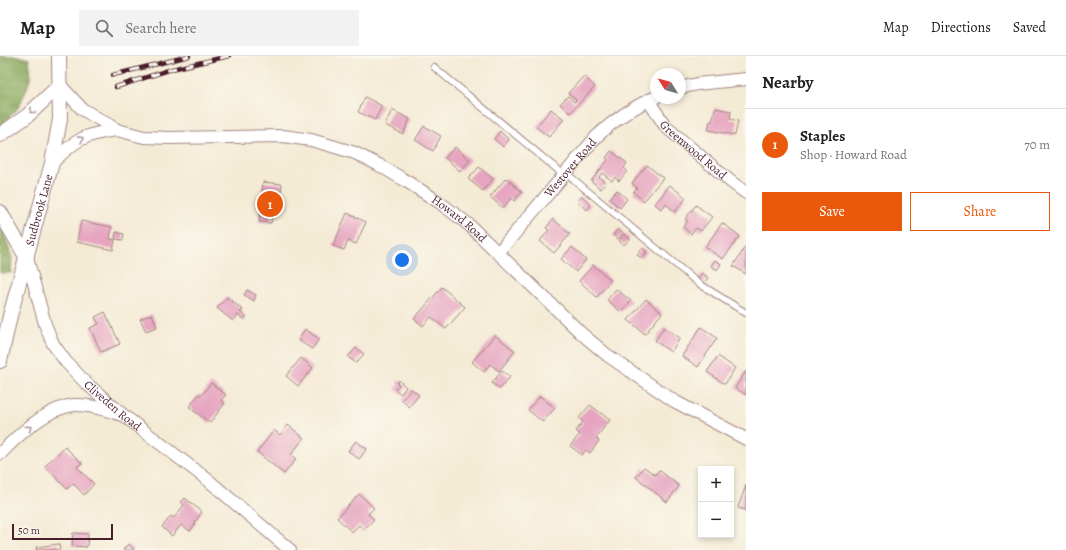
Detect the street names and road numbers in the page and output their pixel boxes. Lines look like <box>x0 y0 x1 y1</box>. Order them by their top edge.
street label: Greenwood Road <box>656 117 731 183</box>
street label: Westover Road <box>540 134 600 201</box>
street label: Sudbrook Lane <box>22 172 57 248</box>
street label: Howard Road <box>429 191 491 246</box>
street label: Cliveden Road <box>81 377 145 434</box>

